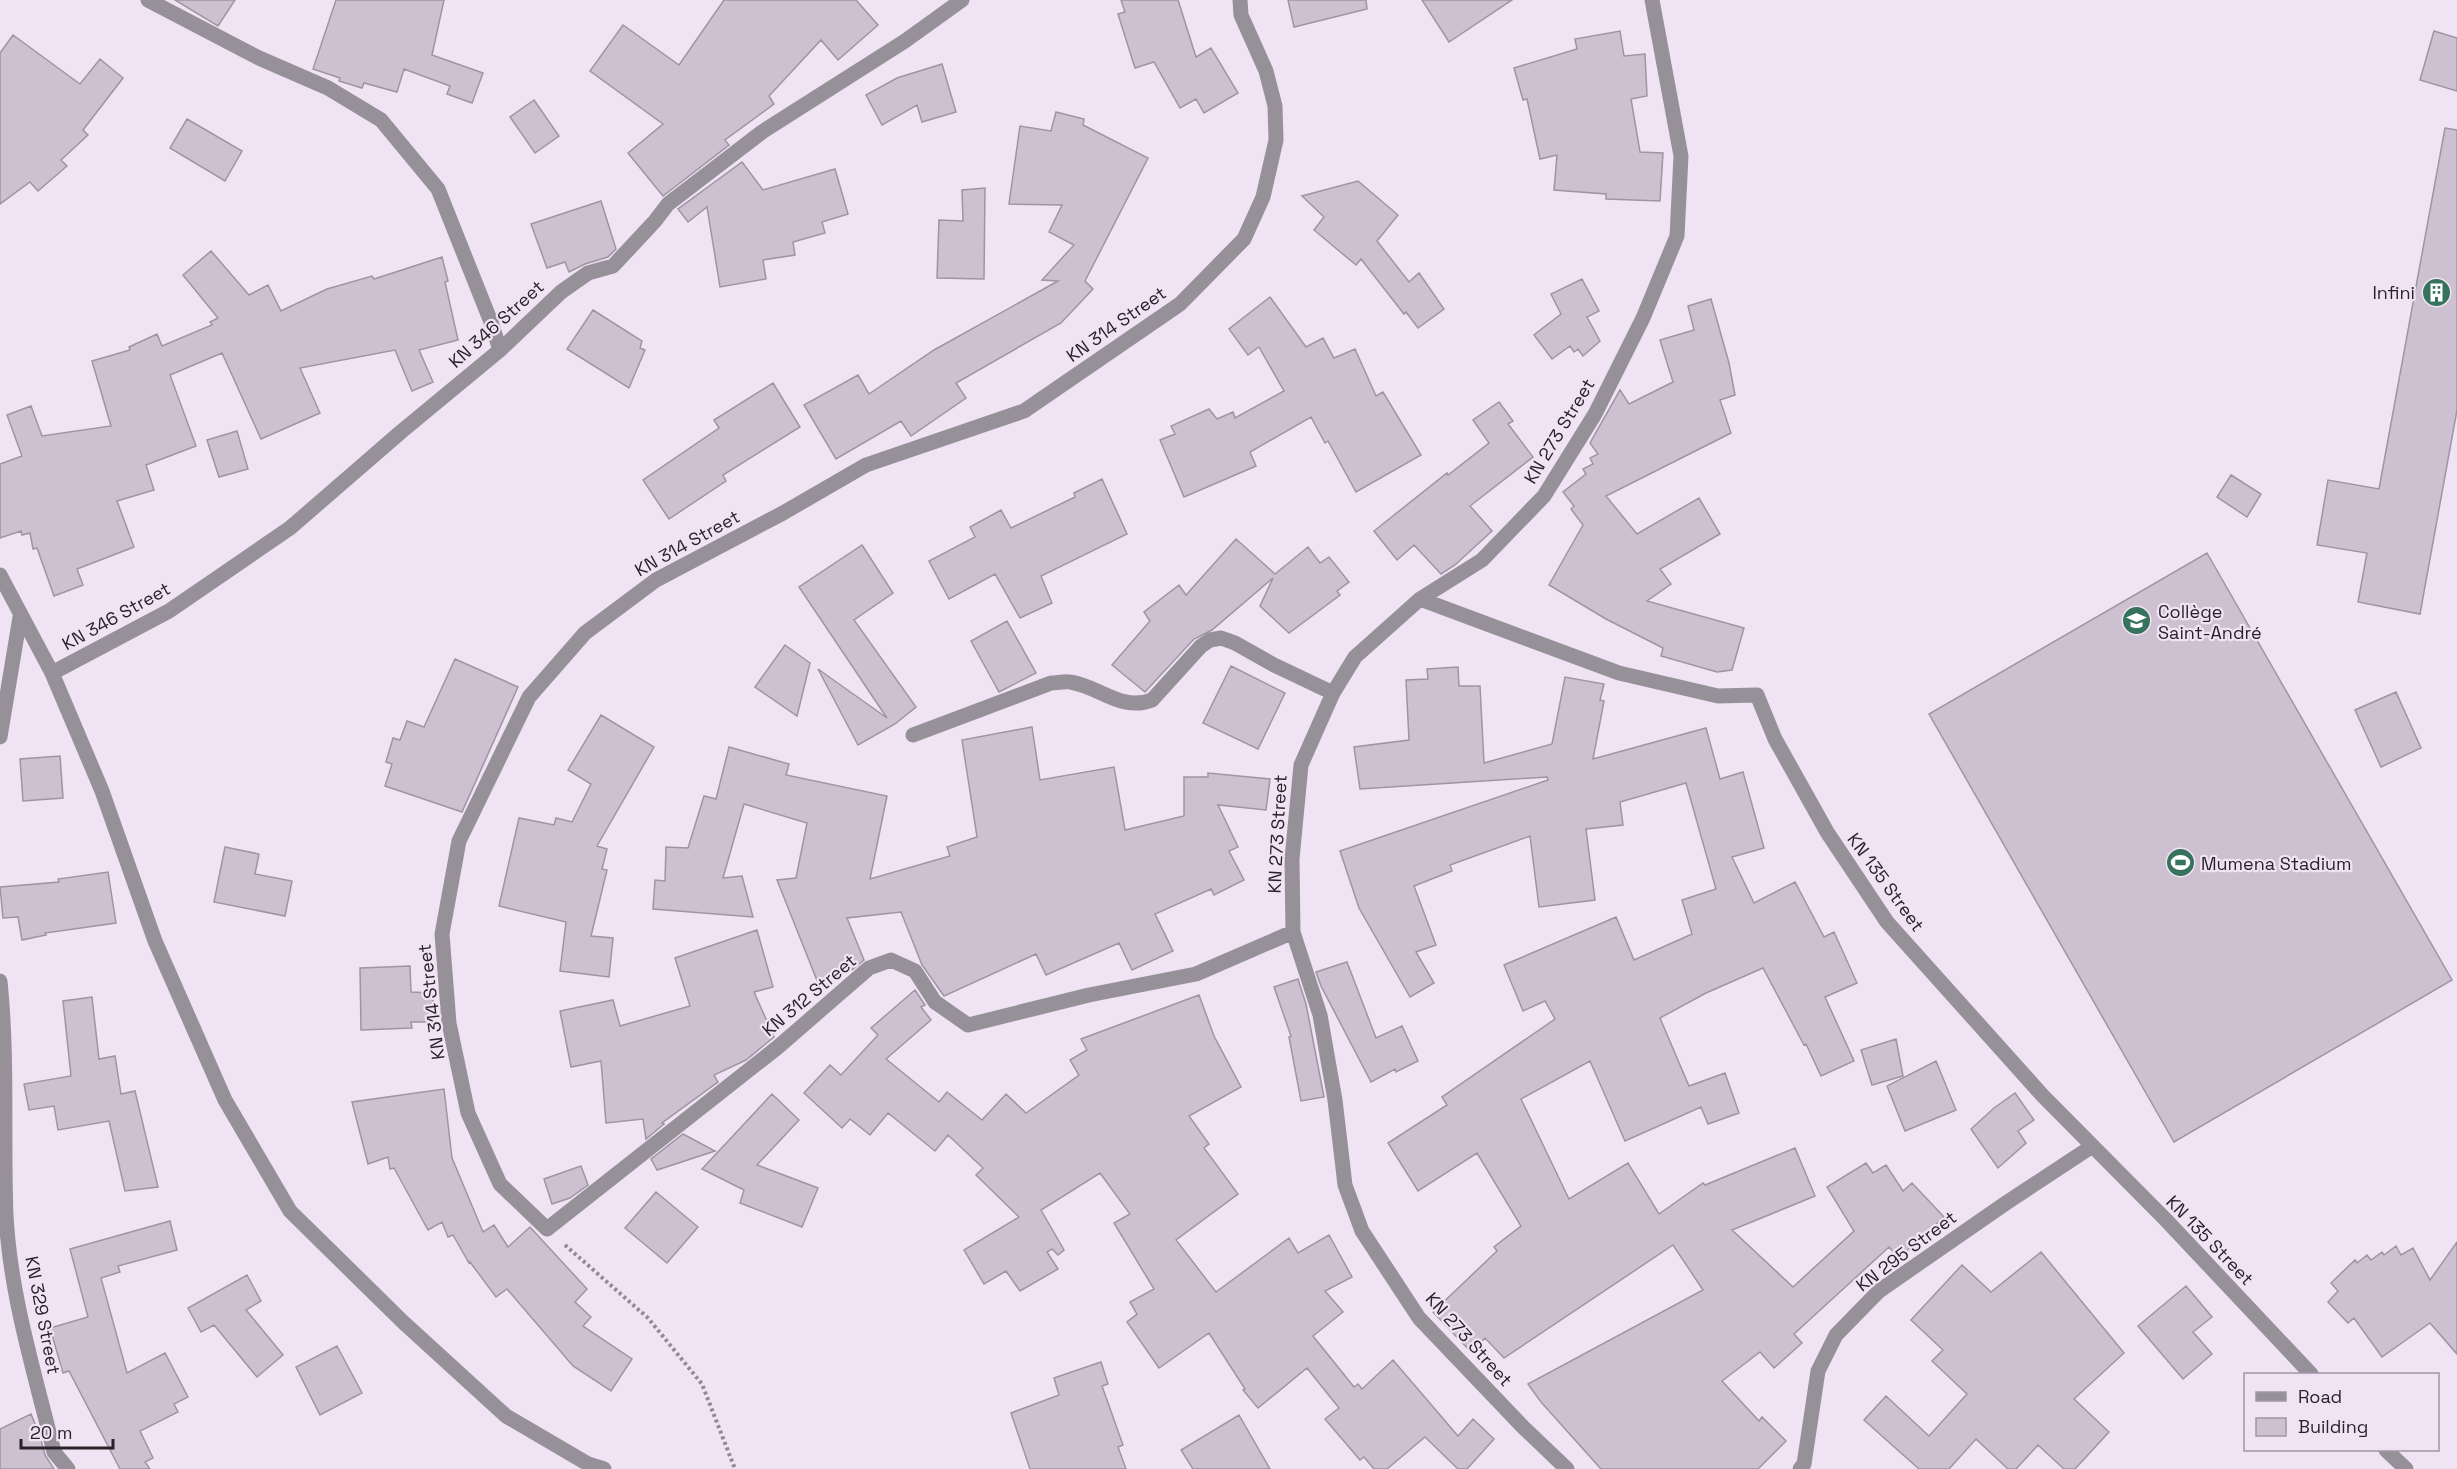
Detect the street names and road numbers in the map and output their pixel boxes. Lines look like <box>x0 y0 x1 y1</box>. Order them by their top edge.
street label: KN 346 Street <box>444 275 548 373</box>
street label: KN 314 Street <box>1062 281 1170 367</box>
street label: KN 273 Street <box>1519 374 1599 488</box>
street label: KN 314 Street <box>630 505 744 581</box>
street label: KN 346 Street <box>58 577 174 655</box>
street label: KN 273 Street <box>1262 774 1292 894</box>
street label: KN 135 Street <box>1842 828 1930 936</box>
street label: KN 314 Street <box>412 943 450 1061</box>
street label: KN 312 Street <box>757 949 861 1041</box>
street label: KN 135 Street <box>2161 1190 2259 1290</box>
street label: KN 295 Street <box>1851 1206 1961 1296</box>
street label: KN 329 Street <box>20 1254 66 1376</box>
street label: KN 273 Street <box>1421 1287 1517 1391</box>

